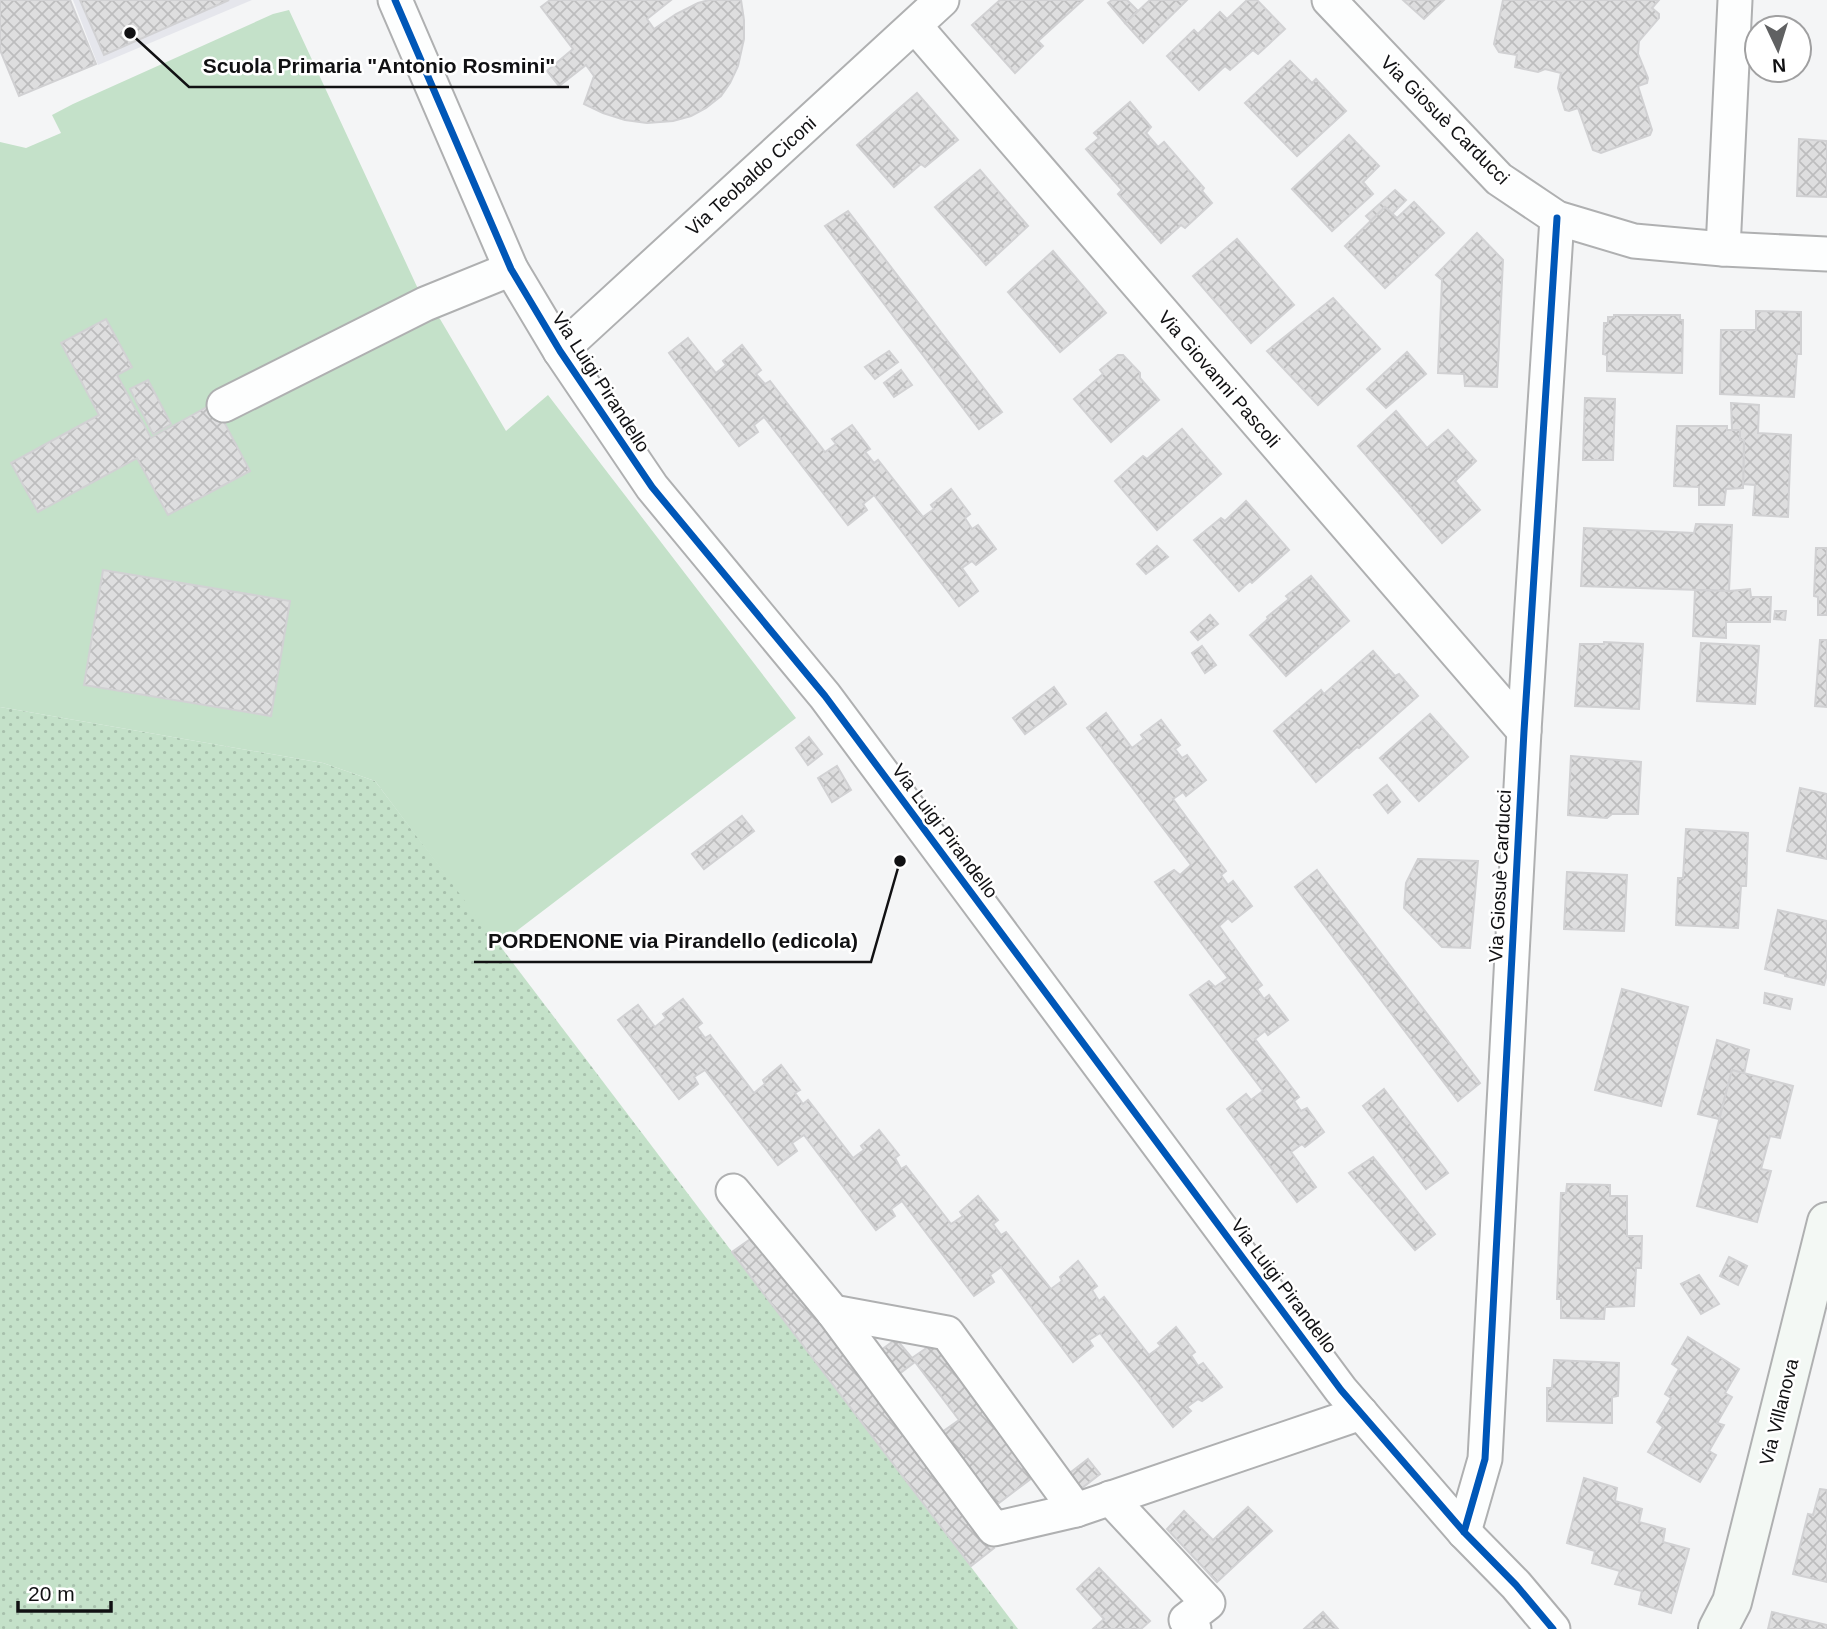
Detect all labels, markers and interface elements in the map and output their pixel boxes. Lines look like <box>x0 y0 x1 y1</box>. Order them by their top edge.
north arrow <box>1743 14 1813 84</box>
callout: Scuola Primaria "Antonio Rosmini" <box>189 45 569 87</box>
street label: Via Giosuè Carducci <box>1376 51 1514 189</box>
text: Scuola Primaria "Antonio Rosmini" <box>203 54 555 77</box>
text: N <box>1772 55 1787 76</box>
street label: Via Teobaldo Ciconi <box>682 112 820 240</box>
street label: Via Giovanni Pascoli <box>1154 306 1284 452</box>
street label: Via Luigi Pirandello <box>548 308 654 456</box>
street label: Via Luigi Pirandello <box>888 760 1002 902</box>
street label: Via Giosuè Carducci <box>1485 789 1515 963</box>
callout: PORDENONE via Pirandello (edicola) <box>474 920 871 962</box>
text: PORDENONE via Pirandello (edicola) <box>488 929 858 952</box>
street label: Via Luigi Pirandello <box>1227 1215 1341 1357</box>
street label: Via Villanova <box>1756 1356 1802 1468</box>
scale bar <box>18 1570 110 1614</box>
text: 20 m <box>28 1582 75 1605</box>

